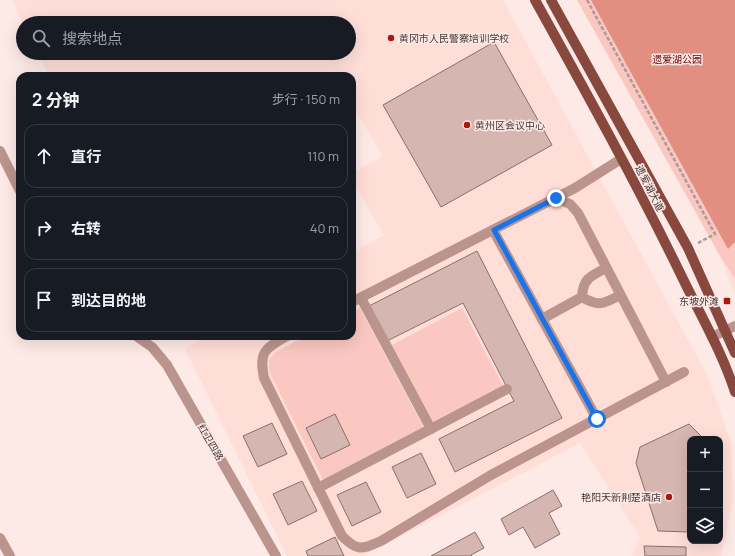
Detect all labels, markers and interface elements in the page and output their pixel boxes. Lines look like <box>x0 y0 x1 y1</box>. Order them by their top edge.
search box <box>16 16 356 60</box>
icon: search <box>30 27 52 49</box>
text: 搜索地点 <box>62 28 122 49</box>
place label: 黄冈市人民警察培训学校 <box>399 31 509 45</box>
marker: 黄冈市人民警察培训学校 <box>386 33 396 43</box>
park label: 遗爱湖公园 <box>652 52 702 66</box>
text: 2 分钟 <box>32 88 80 111</box>
text: 步行 · 150 m <box>272 90 340 108</box>
place label: 黄州区会议中心 <box>475 118 545 132</box>
marker: 黄州区会议中心 <box>462 120 472 130</box>
icon: ahead <box>33 145 55 167</box>
text: 直行 <box>71 146 101 167</box>
text: 110 m <box>307 147 339 165</box>
street label: 遗爱湖大道 <box>632 163 668 213</box>
route end <box>547 189 565 207</box>
icon: right <box>33 217 55 239</box>
text: 右转 <box>71 218 101 239</box>
text: 40 m <box>310 219 339 237</box>
icon: arrive <box>33 289 55 311</box>
text: 到达目的地 <box>71 290 146 311</box>
place label: 东坡外滩 <box>679 294 719 308</box>
marker: 东坡外滩 <box>722 296 732 306</box>
route start <box>588 410 606 428</box>
street label: 红卫四路 <box>195 421 227 463</box>
map controls <box>687 436 723 544</box>
button: + <box>687 436 723 472</box>
button: − <box>687 472 723 508</box>
place label: 艳阳天新荆楚酒店 <box>581 490 661 504</box>
marker: 艳阳天新荆楚酒店 <box>664 492 674 502</box>
button: layers <box>687 508 723 544</box>

